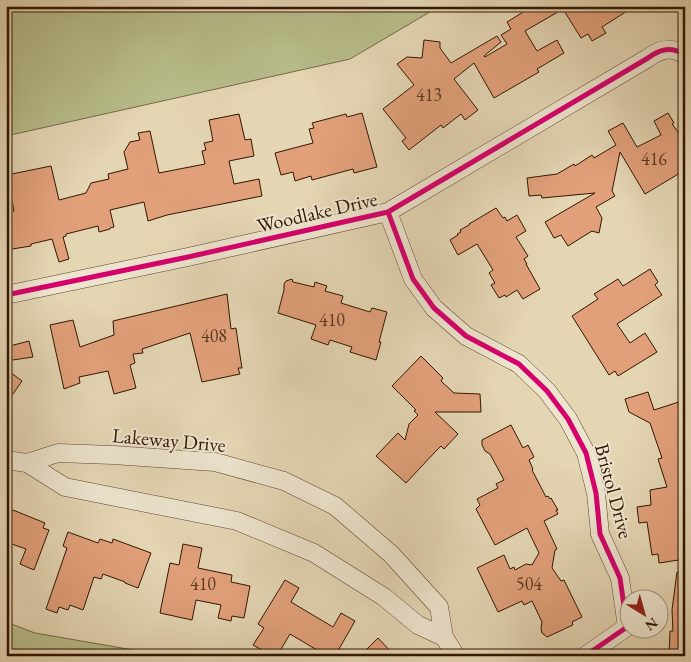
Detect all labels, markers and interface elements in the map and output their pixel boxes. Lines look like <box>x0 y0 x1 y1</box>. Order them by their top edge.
house number: 413 <box>416 83 442 106</box>
house number: 416 <box>641 147 667 170</box>
street label: Woodlake Drive <box>254 185 380 238</box>
house number: 410 <box>319 308 345 331</box>
house number: 408 <box>201 324 227 347</box>
street label: Lakeway Drive <box>111 422 227 458</box>
street label: Bristol Drive <box>589 441 639 541</box>
house number: 410 <box>190 572 216 595</box>
house number: 504 <box>516 572 542 595</box>
north arrow <box>618 590 668 640</box>
text: N <box>641 614 662 635</box>

